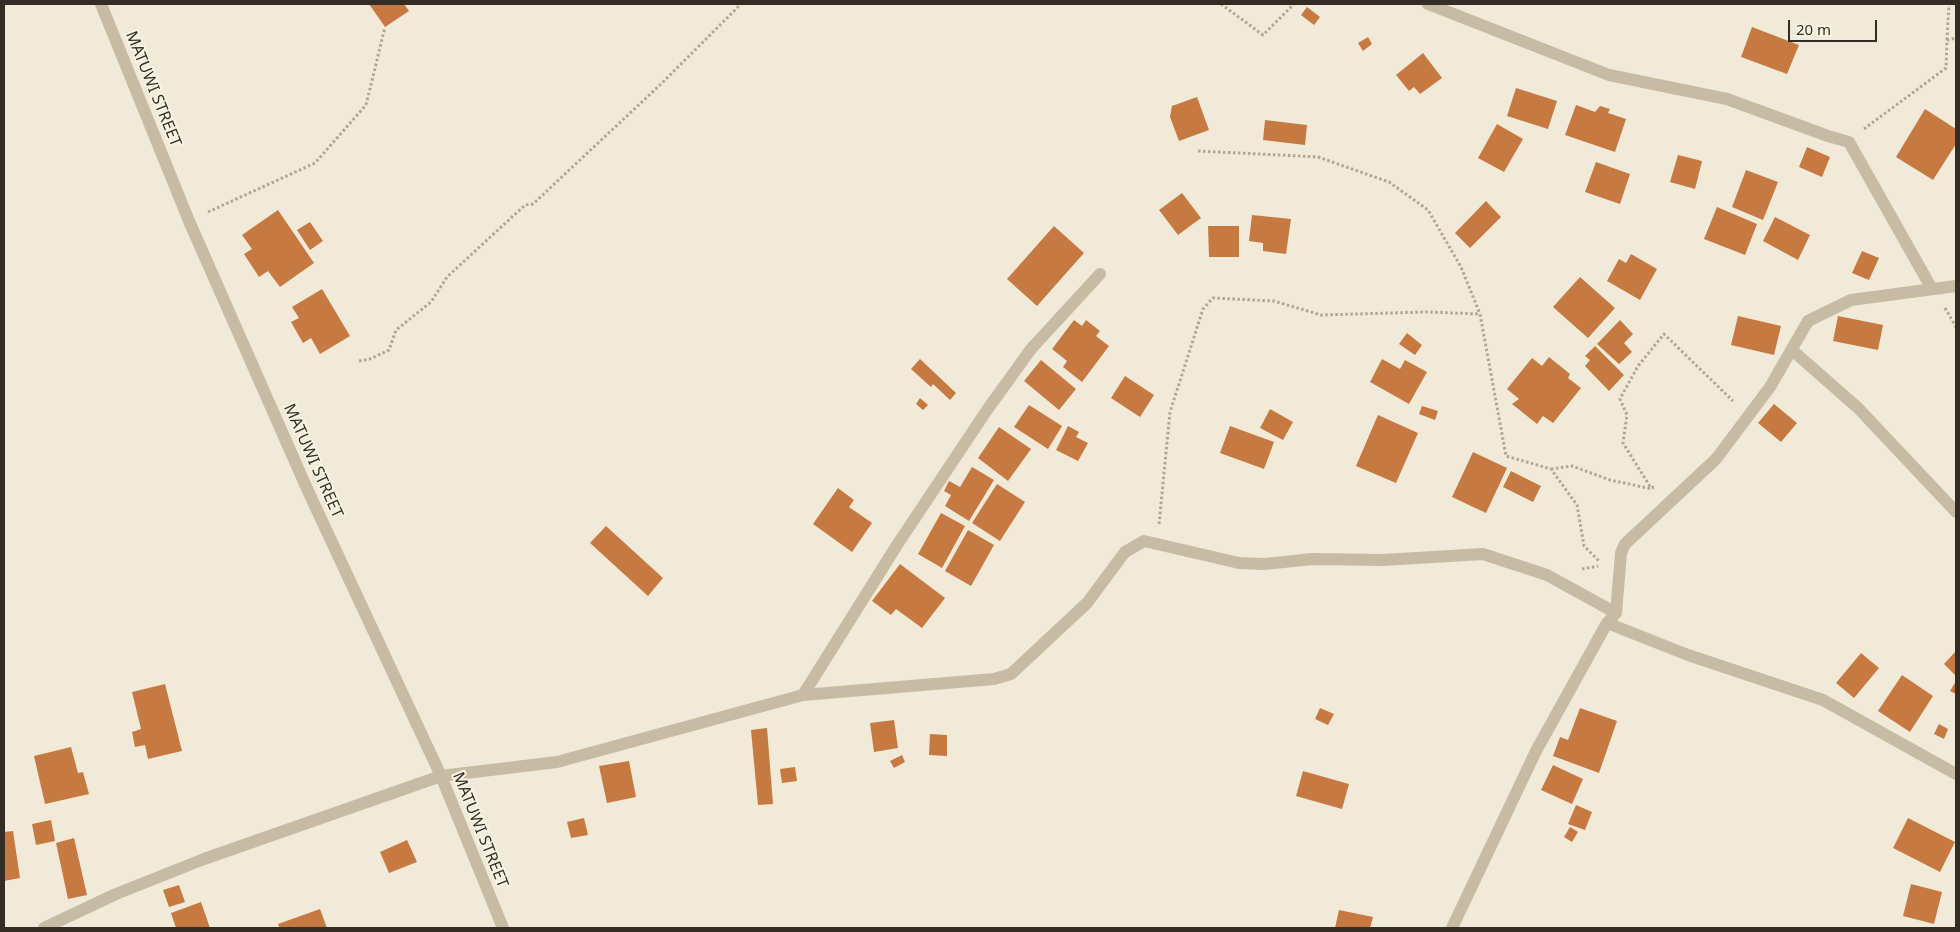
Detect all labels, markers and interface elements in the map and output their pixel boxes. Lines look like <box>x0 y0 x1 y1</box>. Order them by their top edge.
scale bar <box>1790 10 1879 42</box>
text: 20 m <box>1796 19 1831 39</box>
street label: MATUWI STREET <box>121 28 185 150</box>
street label: MATUWI STREET <box>279 401 347 521</box>
street label: MATUWI STREET <box>448 769 512 891</box>

